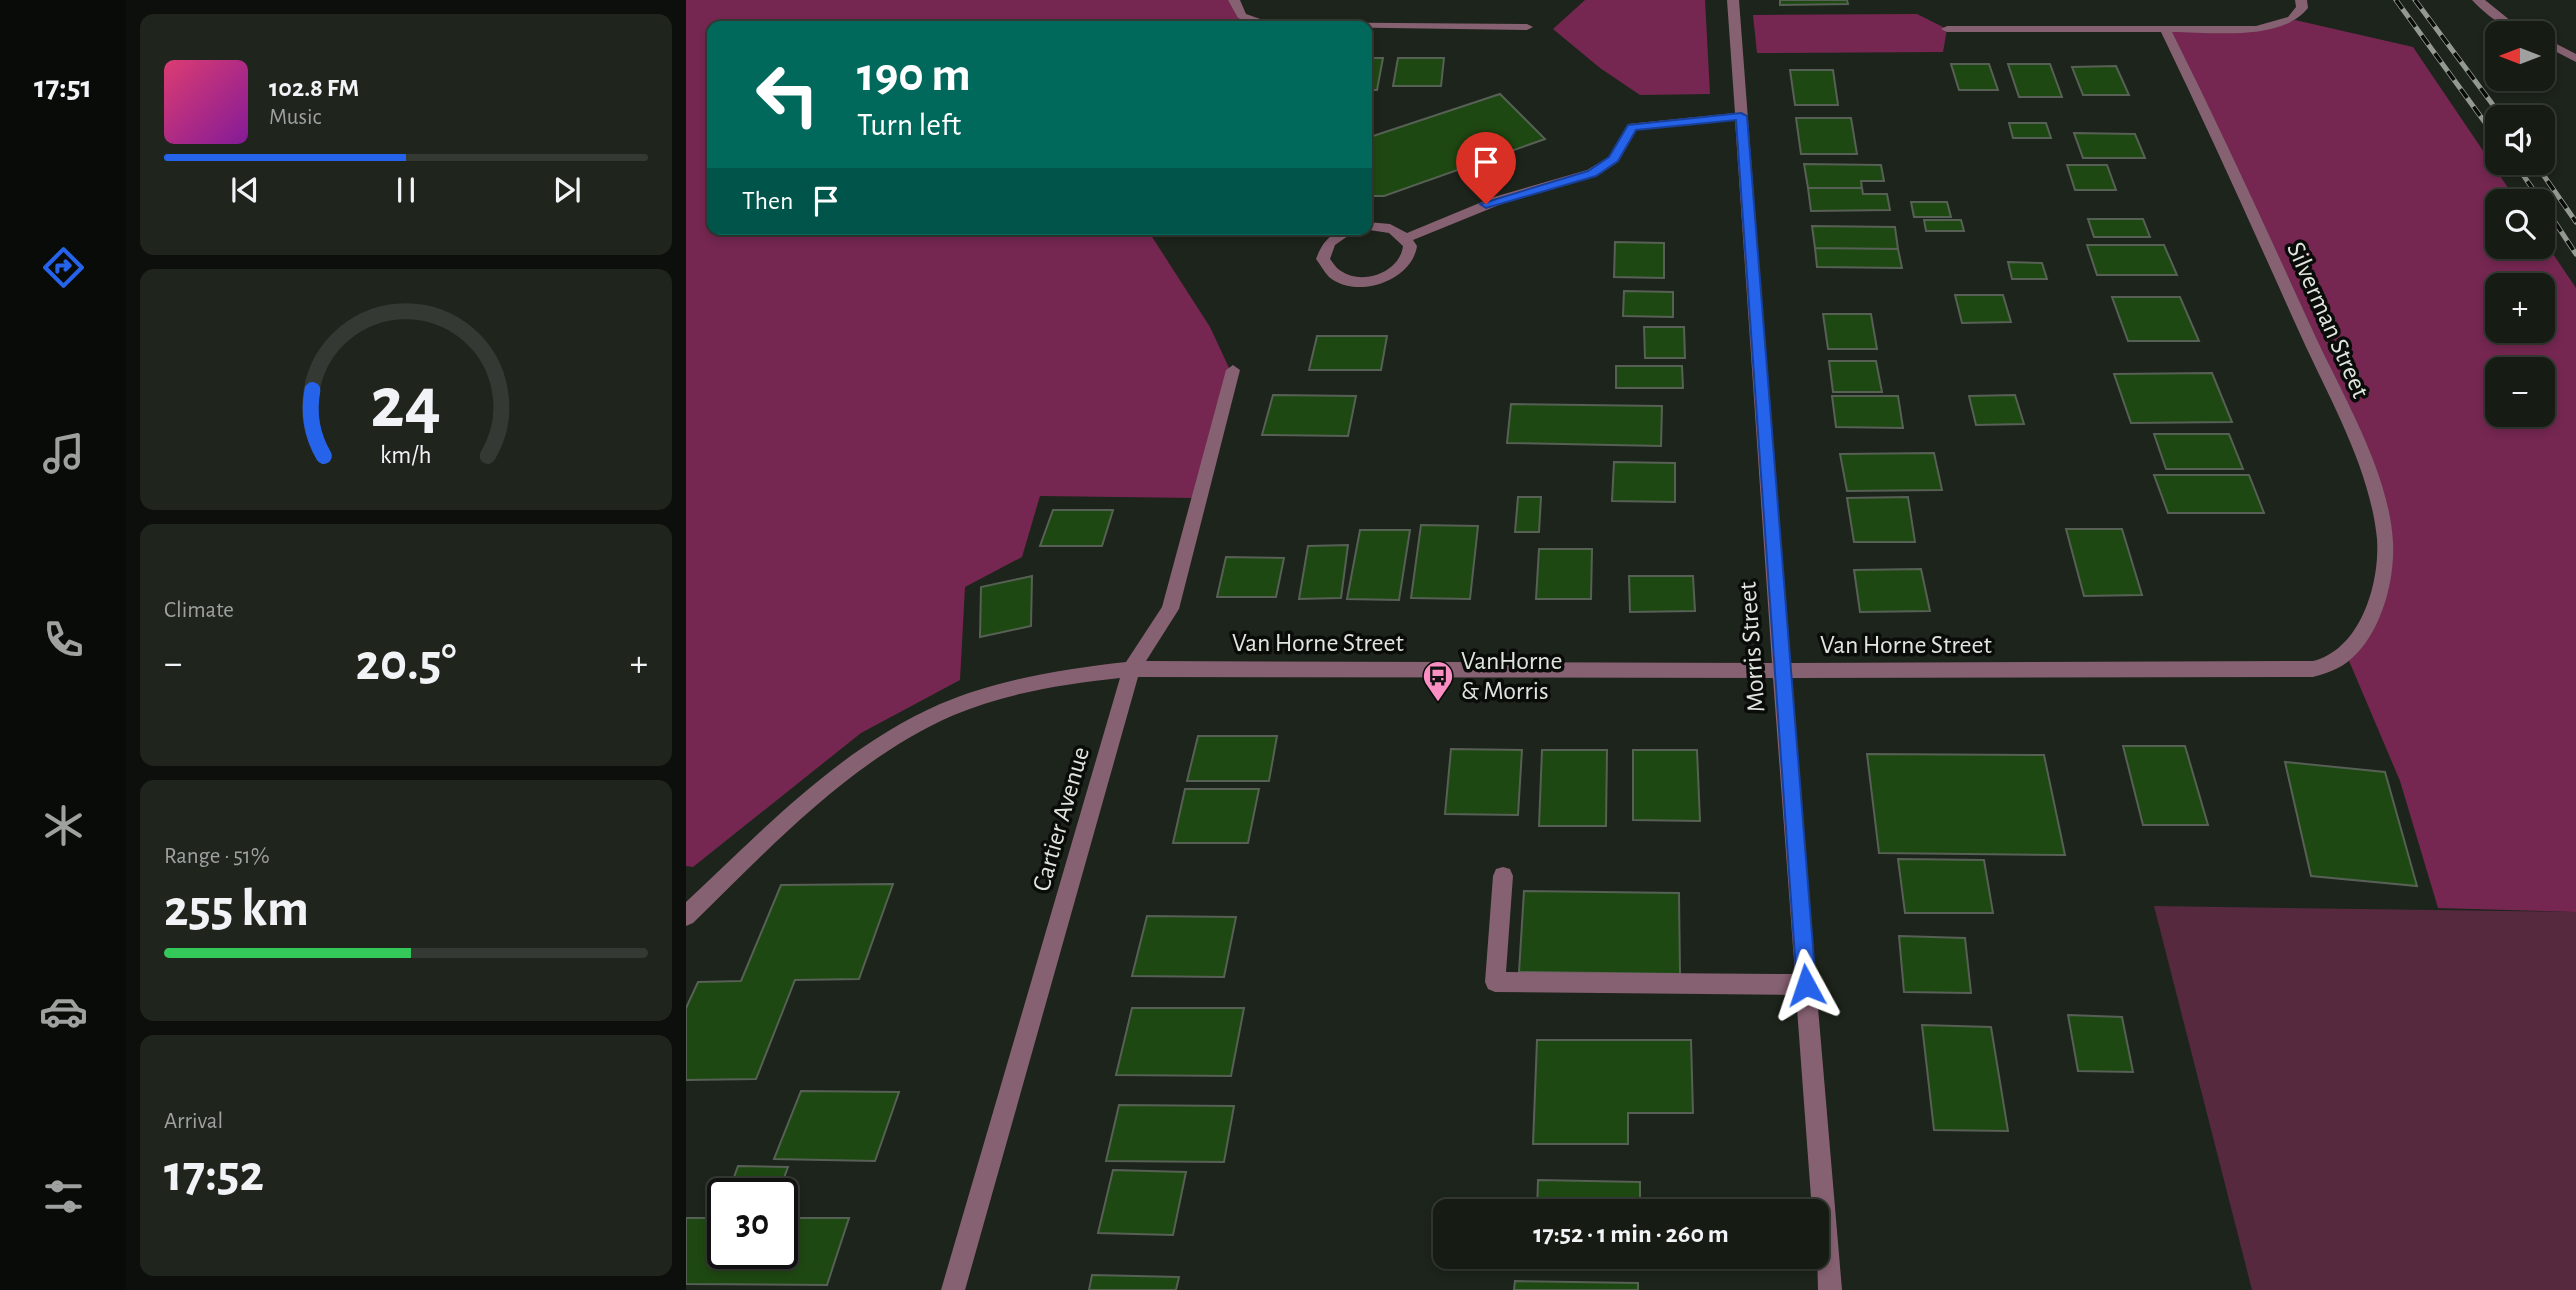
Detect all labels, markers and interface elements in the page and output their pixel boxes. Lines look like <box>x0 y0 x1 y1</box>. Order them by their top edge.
north arrow <box>2485 21 2555 91</box>
map controls <box>2485 21 2555 427</box>
icon: left <box>742 49 833 140</box>
text: 190 m <box>857 51 971 100</box>
text: 17:51 <box>34 71 92 103</box>
text: 102.8 FM <box>269 75 359 101</box>
button: sound <box>2485 105 2555 175</box>
text: Music <box>269 106 321 129</box>
text: Turn left <box>857 109 961 141</box>
pin <box>1456 132 1516 204</box>
icon: arrive <box>1467 143 1505 181</box>
icon: previous <box>226 171 264 209</box>
icon: pause <box>387 171 425 209</box>
icon: next <box>548 171 586 209</box>
icon: arrive <box>807 182 845 220</box>
text: Then <box>742 188 793 214</box>
button: search <box>2485 189 2555 259</box>
street label: Silverman Street <box>2282 238 2374 402</box>
icon: directions <box>39 243 88 292</box>
button: + <box>2485 273 2555 343</box>
button: − <box>2485 357 2555 427</box>
text: 24 <box>371 368 441 441</box>
icon: music <box>39 429 88 478</box>
text: km/h <box>380 443 432 468</box>
street label: Morris Street <box>1734 581 1770 713</box>
text: Climate <box>164 599 234 622</box>
icon: phone <box>39 615 88 664</box>
street label: Van Horne Street <box>1232 630 1404 656</box>
street label: Van Horne Street <box>1820 632 1992 658</box>
text: 20.5° <box>355 637 457 689</box>
text: − <box>164 645 182 683</box>
text: + <box>630 645 648 683</box>
place label: VanHorne & Morris <box>1461 648 1562 704</box>
bus stop icon: VanHorne & Morris <box>1421 659 1455 703</box>
street label: Cartier Avenue <box>1028 744 1094 894</box>
icon: climate <box>39 801 88 850</box>
text: Range · 51% <box>164 845 270 868</box>
text: 255 km <box>164 883 309 935</box>
position arrow <box>1769 948 1843 1022</box>
icon: car <box>39 987 88 1036</box>
text: Arrival <box>164 1110 223 1133</box>
text: 17:52 <box>164 1148 264 1200</box>
icon: filters <box>39 1172 88 1221</box>
speed limit sign: 30 <box>707 1178 798 1269</box>
text: 17:52 · 1 min · 260 m <box>1533 1221 1729 1247</box>

